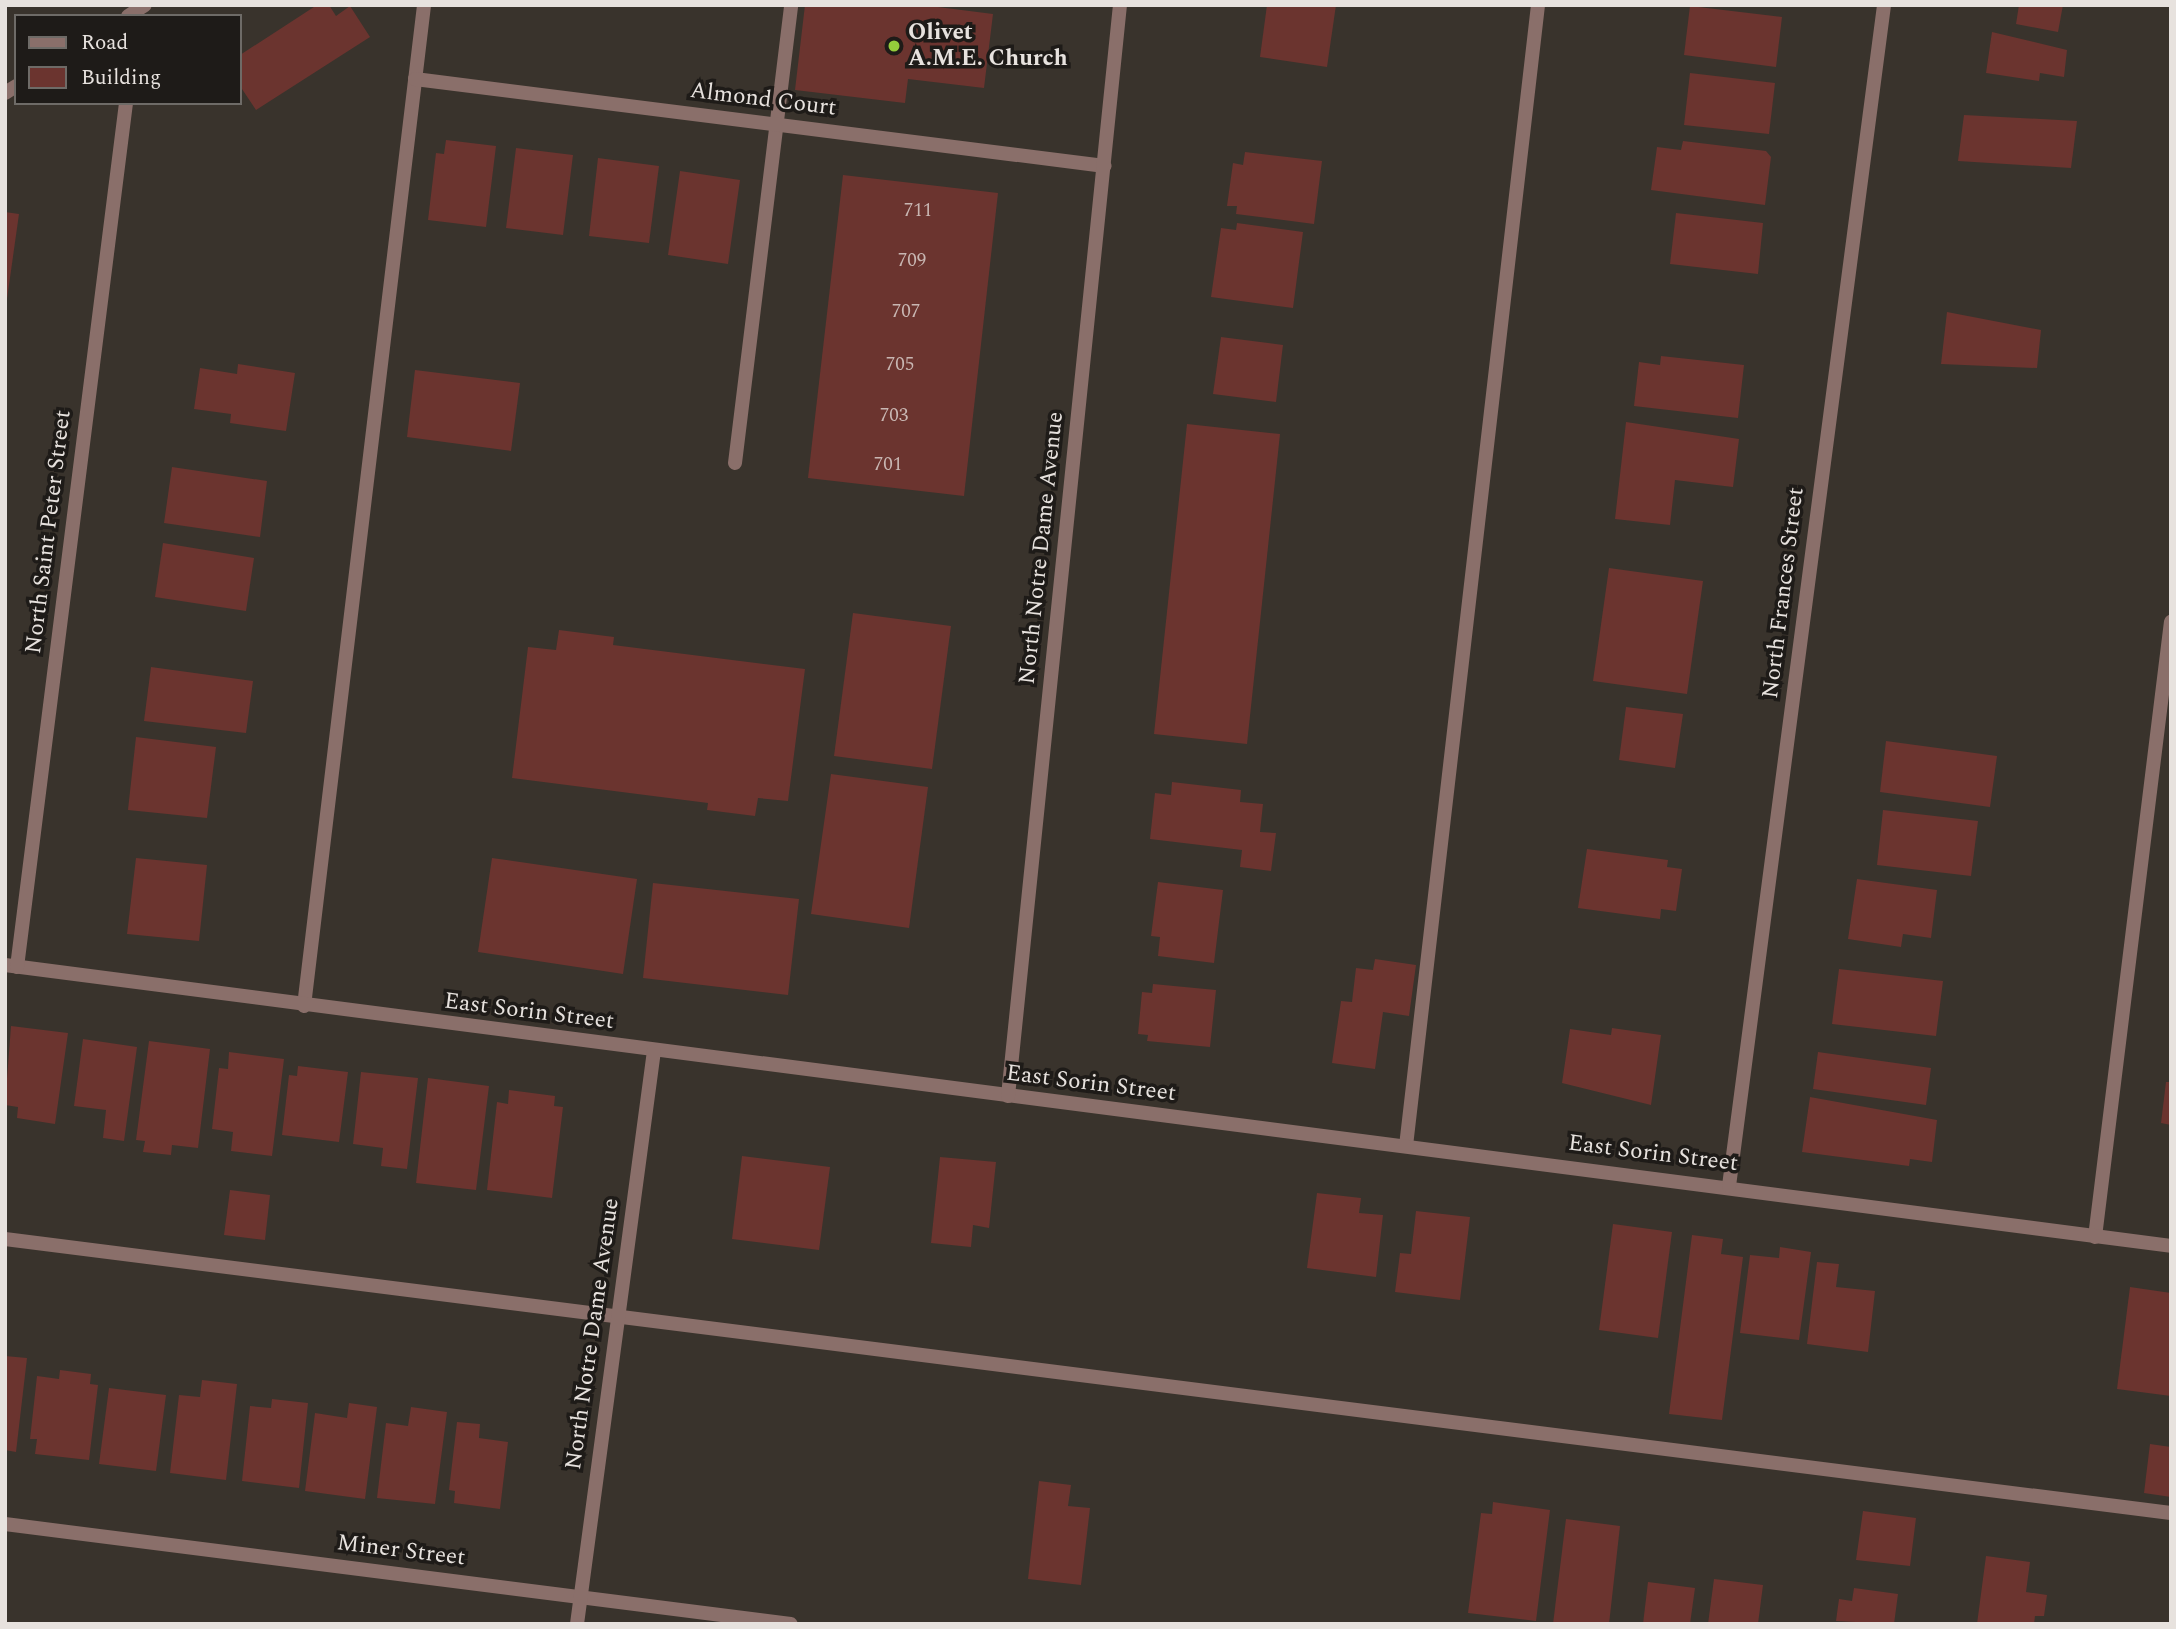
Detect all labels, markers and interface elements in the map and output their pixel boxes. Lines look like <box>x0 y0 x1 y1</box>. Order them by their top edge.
legend <box>14 14 242 105</box>
place label: Olivet A.M.E. Church <box>908 19 1068 73</box>
text: Road <box>81 27 128 59</box>
marker: Olivet A.M.E. Church <box>886 38 902 54</box>
text: Building <box>81 62 161 94</box>
street label: Almond Court <box>688 77 838 123</box>
house number: 711 <box>904 200 932 222</box>
house number: 709 <box>898 250 926 272</box>
house number: 707 <box>892 301 920 323</box>
house number: 705 <box>886 354 914 376</box>
house number: 703 <box>880 405 908 427</box>
street label: North Saint Peter Street <box>20 409 78 655</box>
street label: North Notre Dame Avenue <box>1014 410 1070 686</box>
house number: 701 <box>874 454 902 476</box>
street label: North Frances Street <box>1757 486 1811 700</box>
street label: East Sorin Street <box>443 988 615 1036</box>
street label: East Sorin Street <box>1005 1060 1177 1108</box>
street label: East Sorin Street <box>1567 1130 1739 1178</box>
street label: North Notre Dame Avenue <box>560 1196 626 1472</box>
street label: Miner Street <box>335 1529 467 1573</box>

